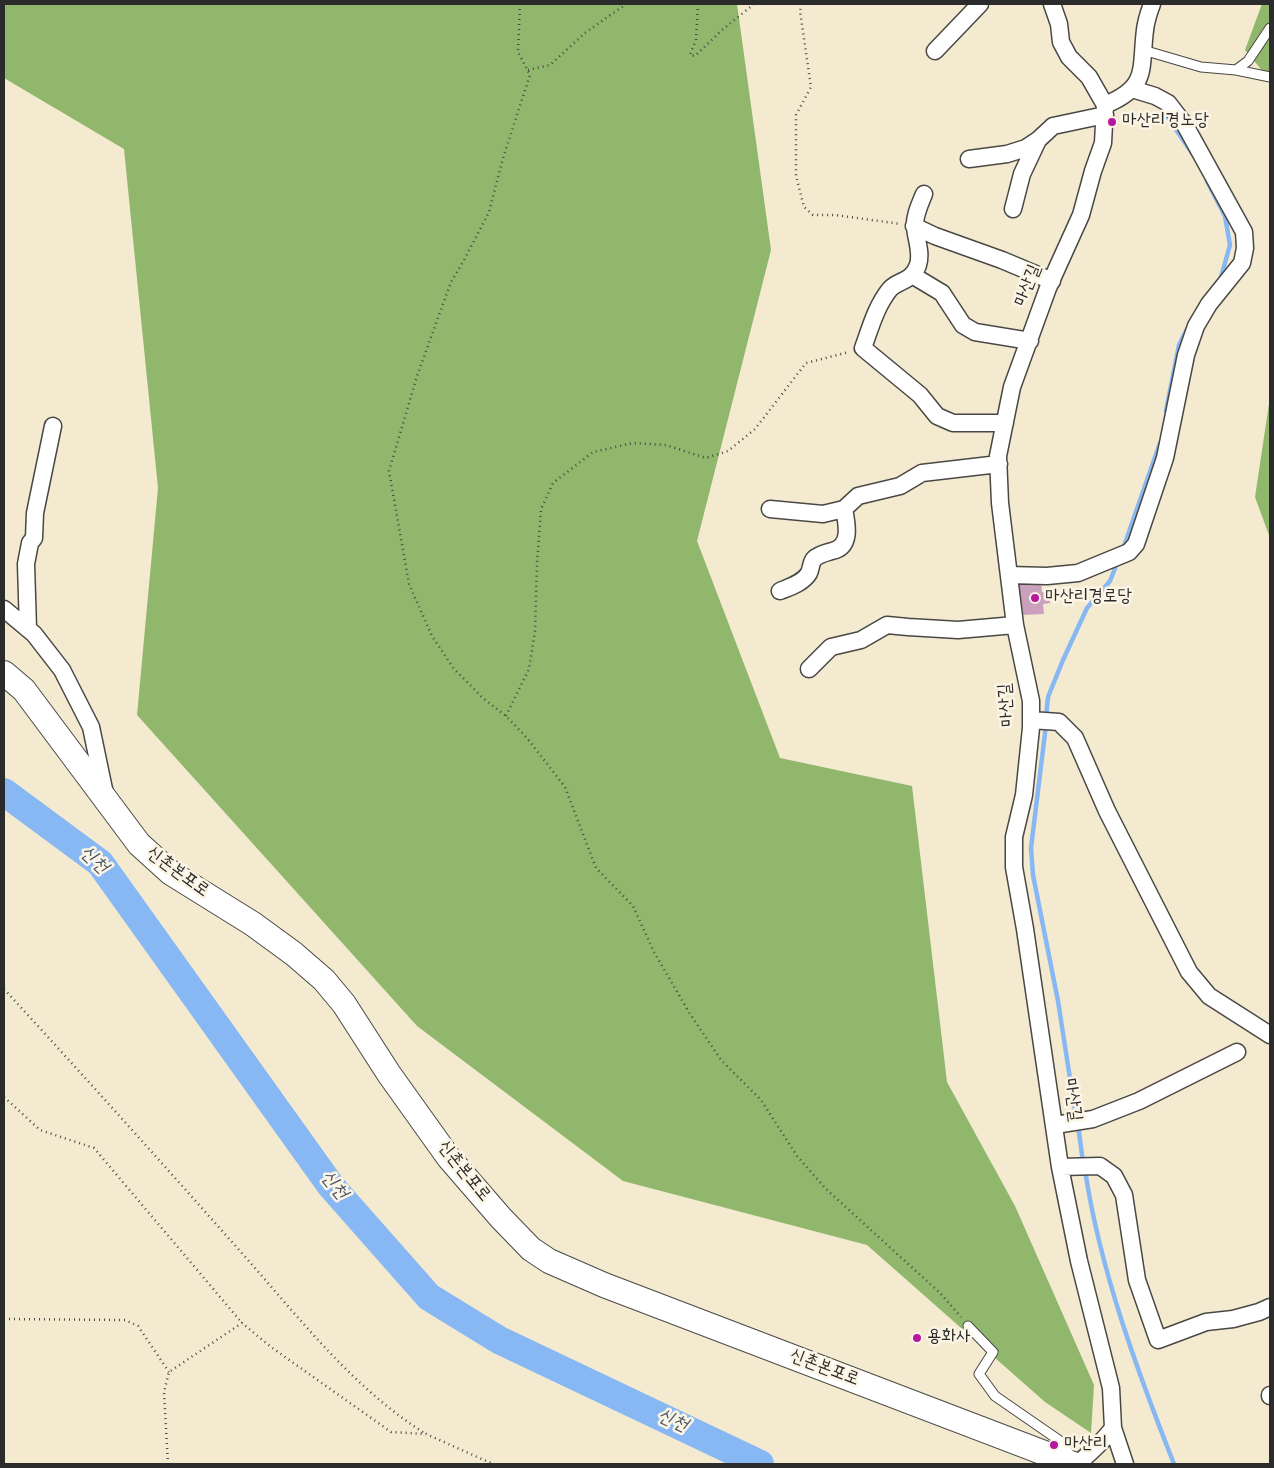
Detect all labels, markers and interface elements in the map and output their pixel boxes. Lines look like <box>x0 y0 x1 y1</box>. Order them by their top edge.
place label: 마산리경노당 <box>1122 111 1209 133</box>
marker: 마산리경노당 <box>1106 116 1118 128</box>
street label: 마산길 <box>1011 262 1047 310</box>
place label: 마산리경로당 <box>1045 587 1132 609</box>
marker: 마산리경로당 <box>1029 592 1041 604</box>
street label: 마산길 <box>996 683 1020 727</box>
water label: 신천 <box>74 842 112 880</box>
street label: 신촌본포로 <box>141 843 213 903</box>
street label: 마산길 <box>1057 1077 1085 1123</box>
street label: 신촌본포로 <box>432 1137 494 1207</box>
water label: 신천 <box>315 1167 351 1205</box>
place label: 용화사 <box>927 1327 970 1349</box>
marker: 용화사 <box>911 1332 923 1344</box>
street label: 신촌본포로 <box>786 1346 862 1392</box>
water label: 신천 <box>653 1405 691 1439</box>
place label: 마산리 <box>1064 1434 1107 1456</box>
marker: 마산리 <box>1048 1439 1060 1451</box>

